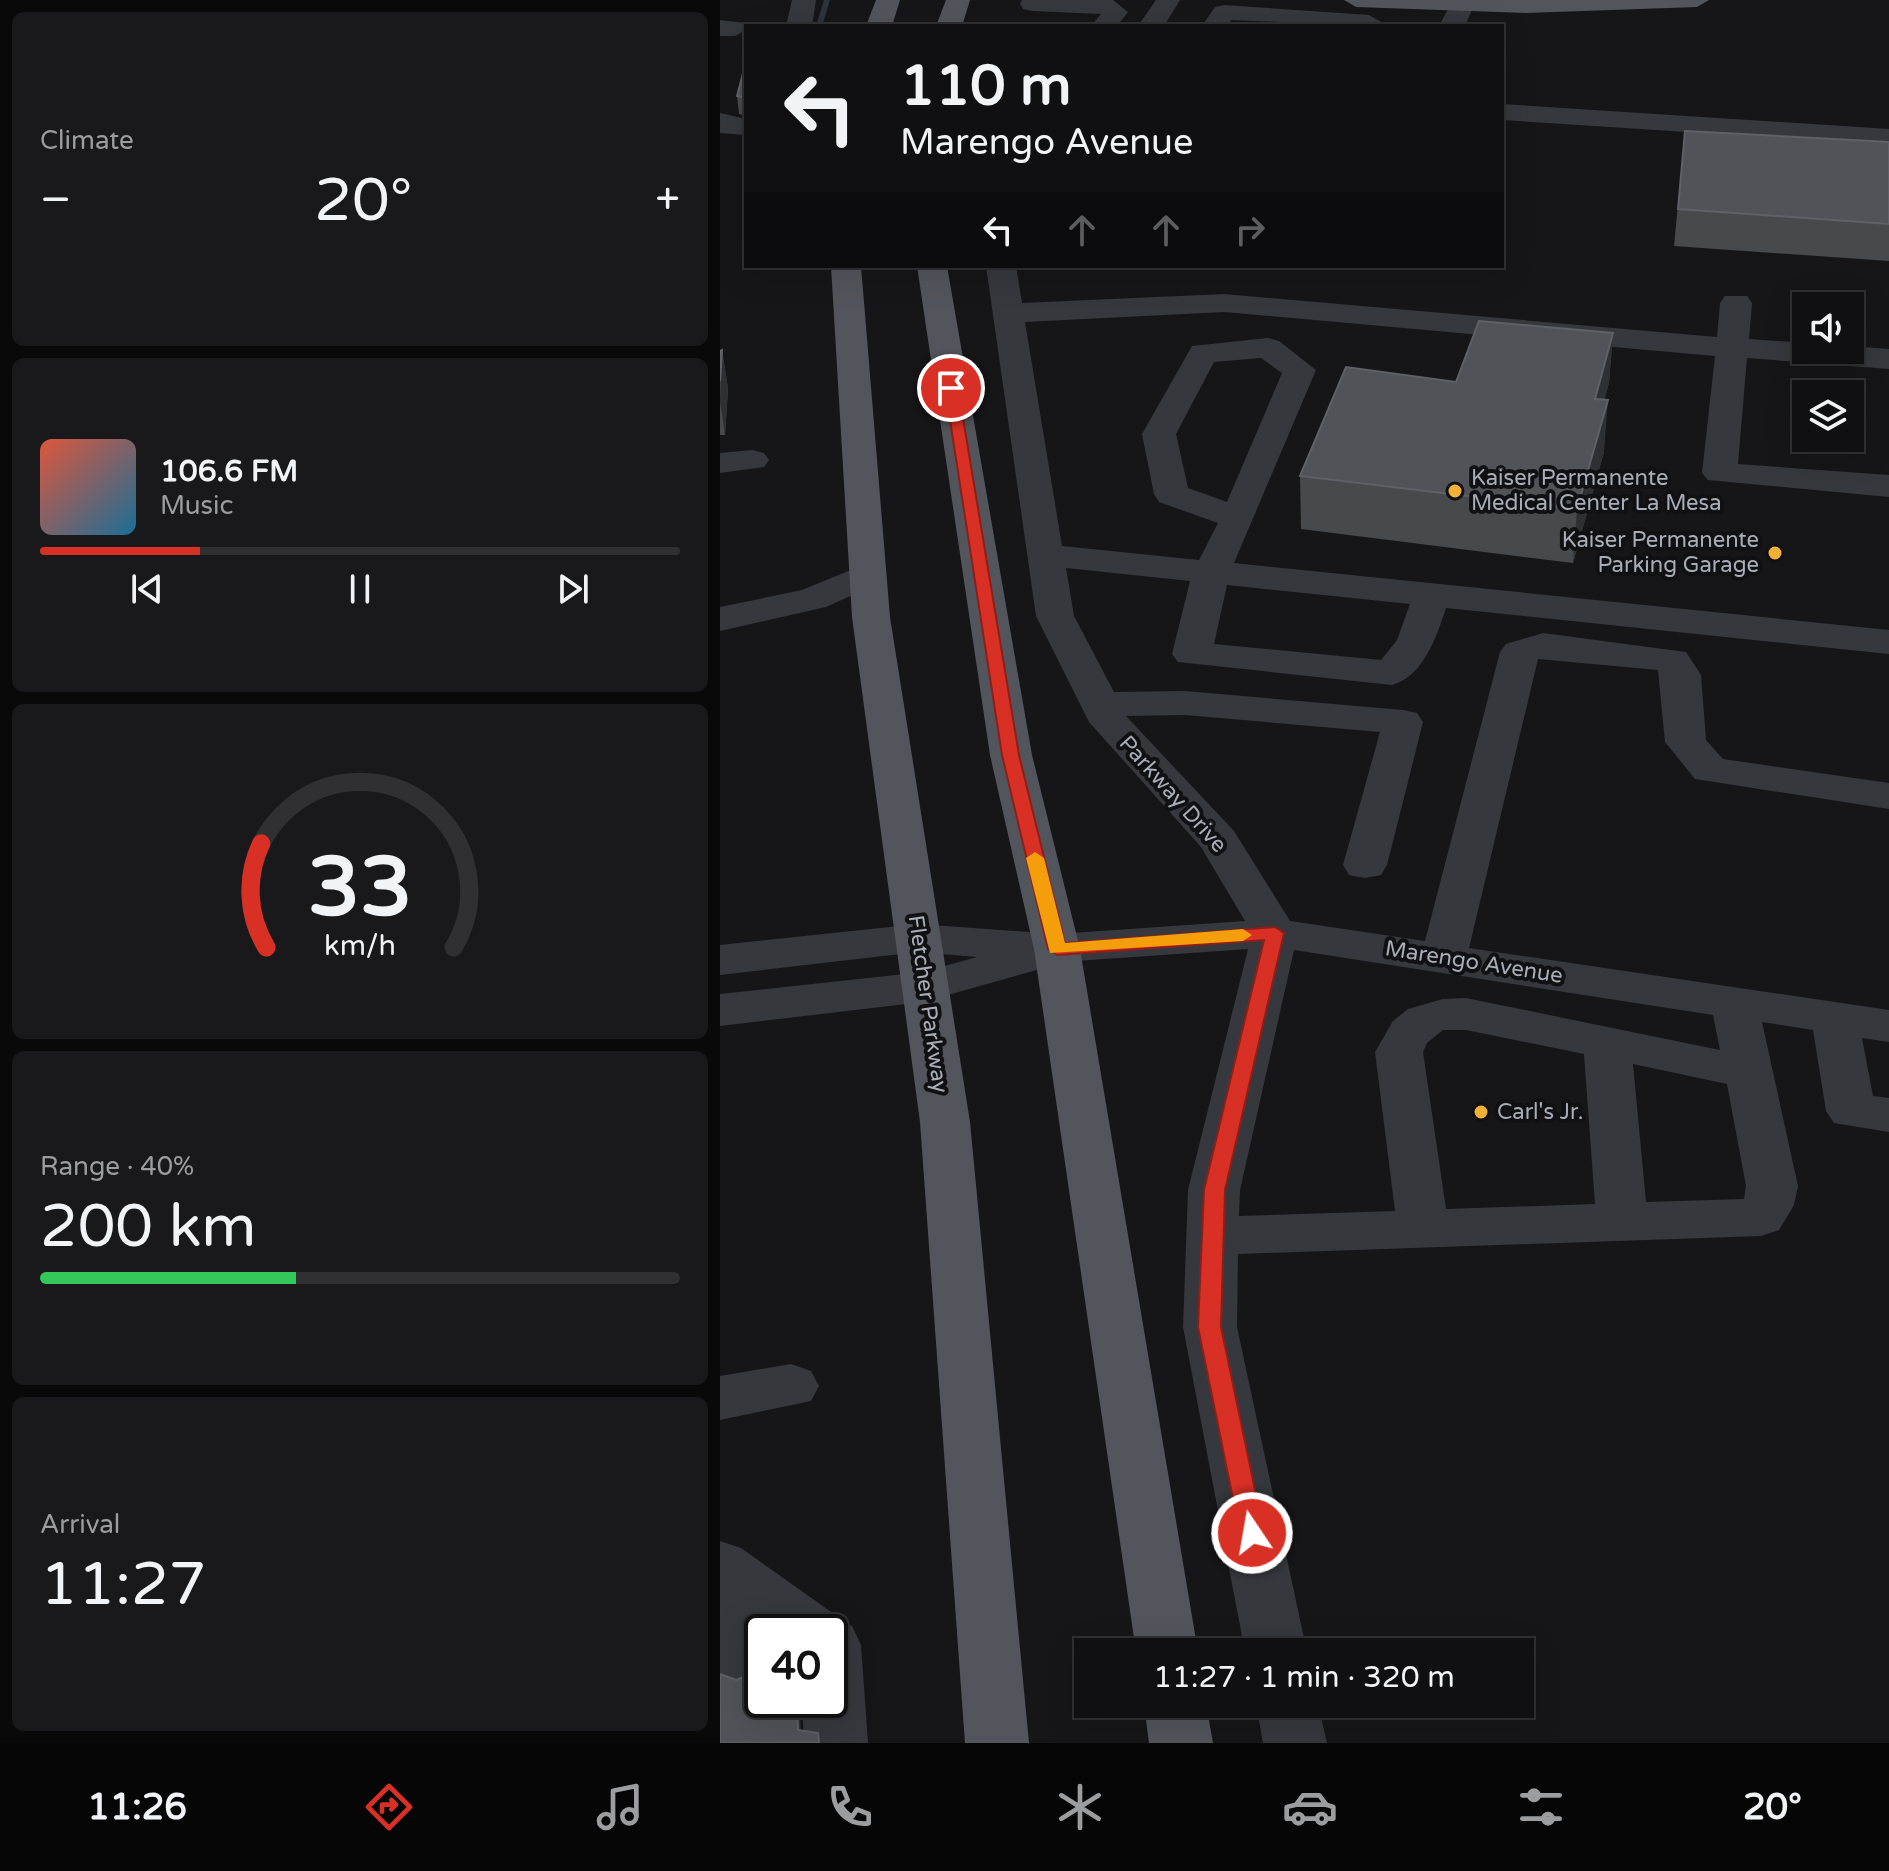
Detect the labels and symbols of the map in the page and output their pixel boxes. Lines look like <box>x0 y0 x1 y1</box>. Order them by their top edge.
pin <box>917 354 985 422</box>
place label: Kaiser Permanente Medical Center La Mesa <box>1471 465 1722 516</box>
marker: Kaiser Permanente Medical Center La Mesa <box>1446 482 1464 500</box>
place label: Kaiser Permanente Parking Garage <box>1562 527 1759 578</box>
marker: Kaiser Permanente Parking Garage <box>1766 544 1784 562</box>
street label: Parkway Drive <box>1114 730 1232 858</box>
street label: Fletcher Parkway <box>903 913 953 1095</box>
street label: Marengo Avenue <box>1383 935 1565 989</box>
place label: Carl's Jr. <box>1497 1099 1583 1125</box>
marker: Carl's Jr. <box>1472 1103 1490 1121</box>
position arrow <box>1210 1491 1294 1575</box>
speed limit sign: 40 <box>744 1614 848 1718</box>

